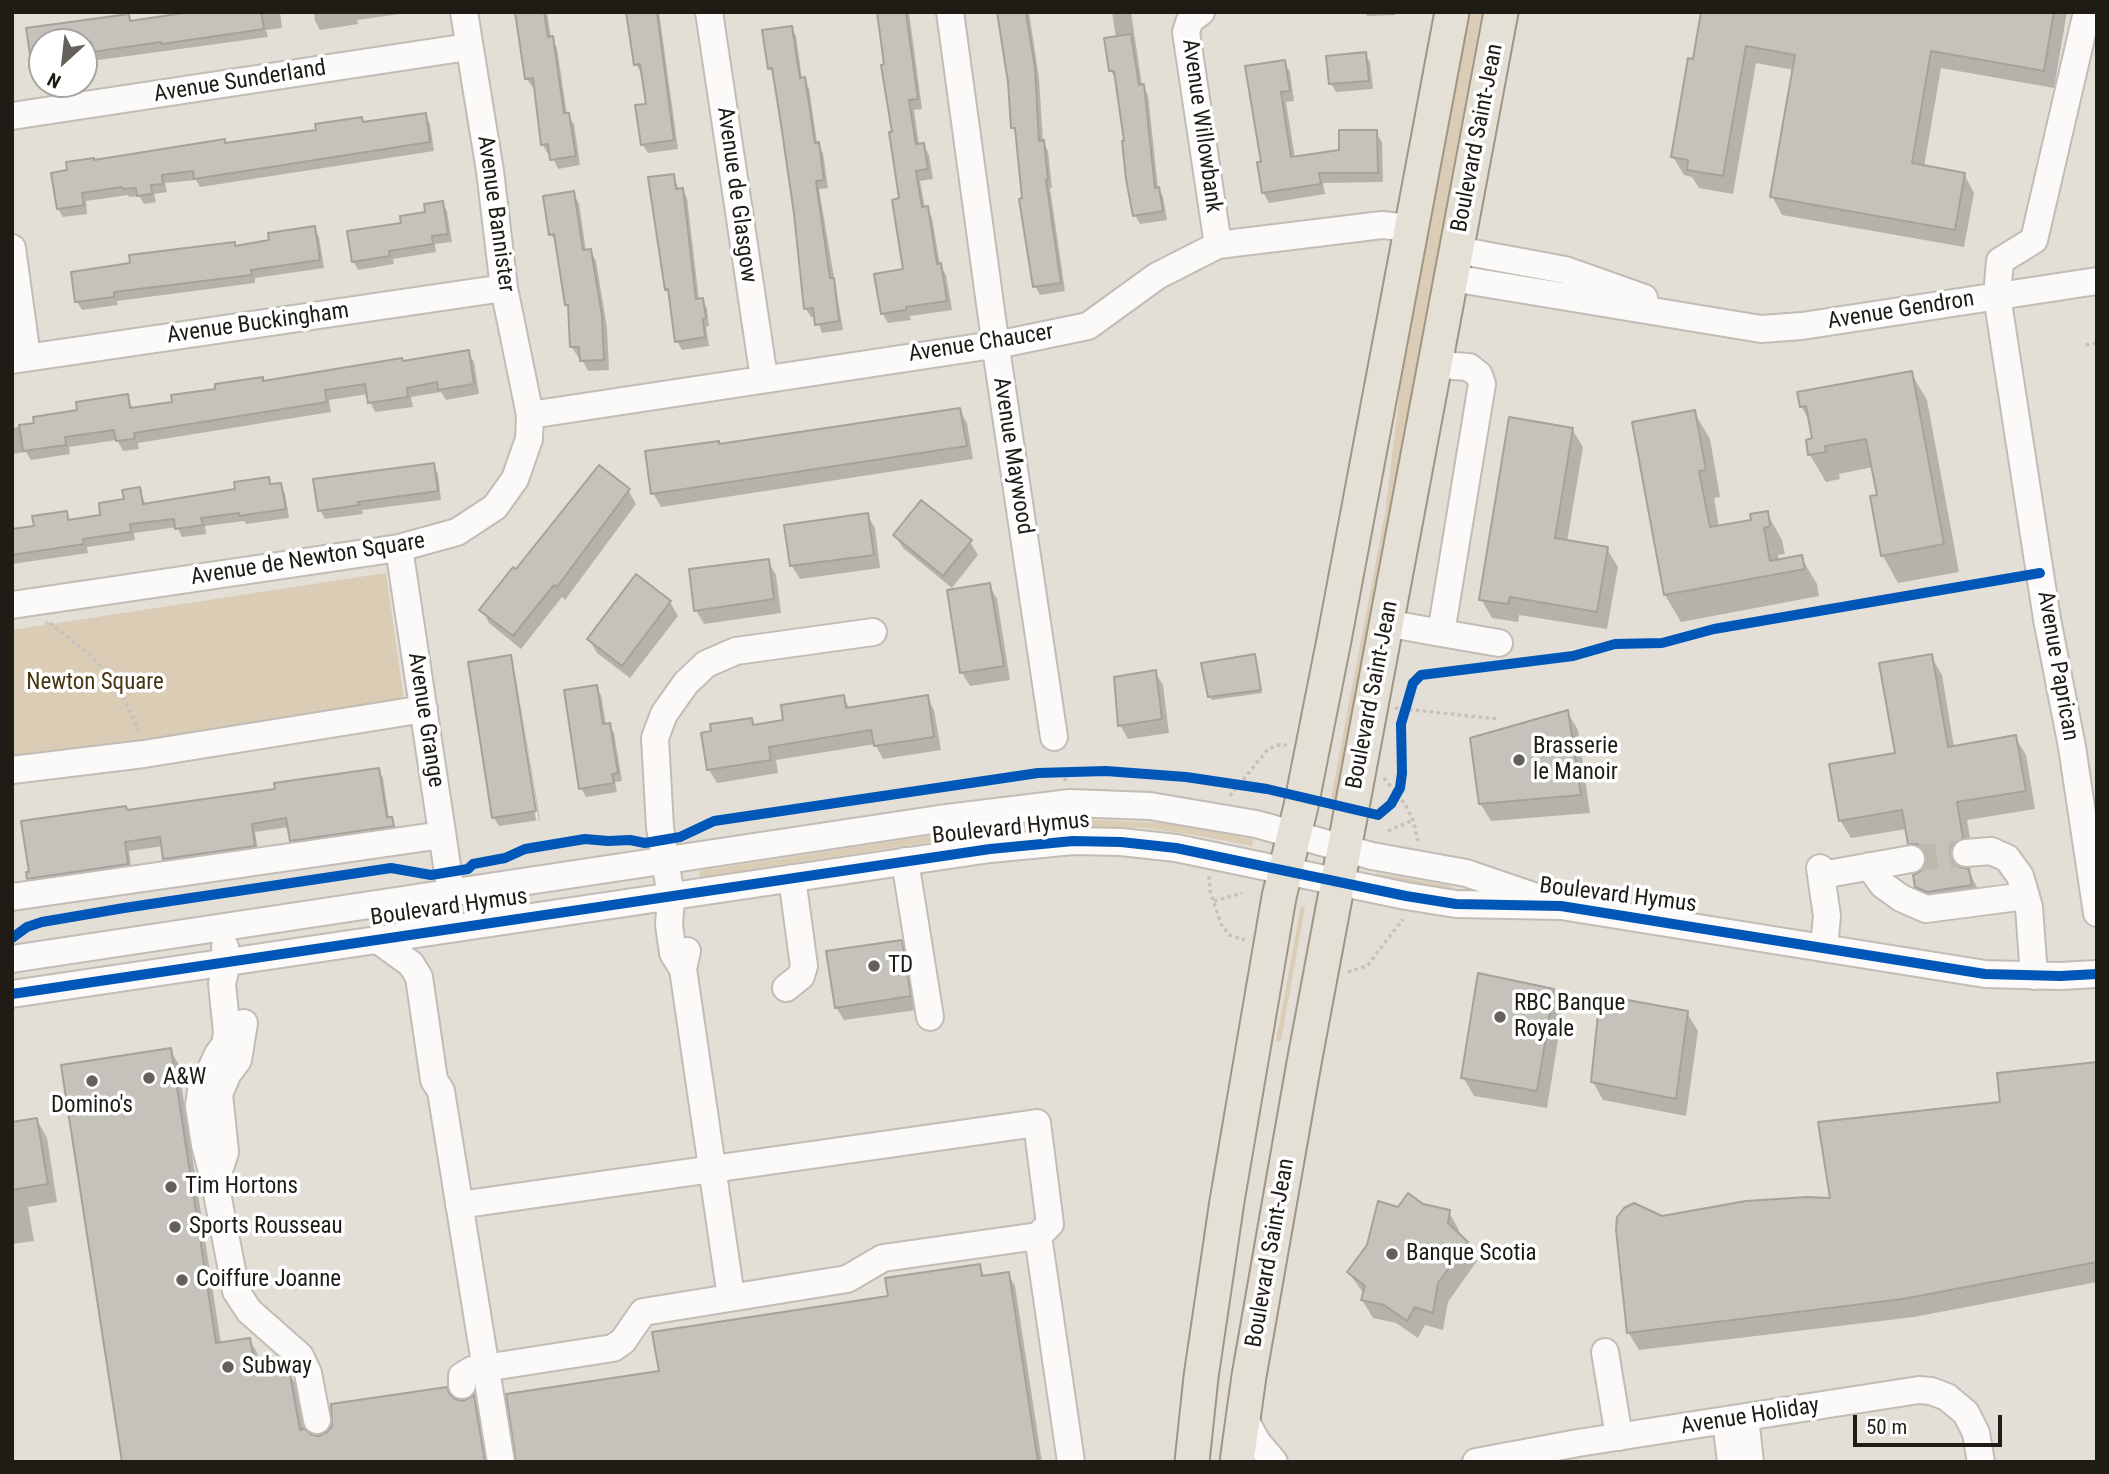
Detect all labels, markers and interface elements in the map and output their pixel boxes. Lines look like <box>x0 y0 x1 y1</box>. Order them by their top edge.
north arrow <box>28 28 98 98</box>
street label: Avenue Willowbank <box>1175 37 1227 215</box>
street label: Boulevard Saint-Jean <box>1446 42 1510 234</box>
street label: Avenue Sunderland <box>152 55 328 109</box>
text: N <box>44 67 65 93</box>
street label: Avenue de Glasgow <box>710 105 762 285</box>
street label: Avenue Bannister <box>470 134 520 294</box>
street label: Avenue Gendron <box>1826 286 1976 336</box>
street label: Avenue Buckingham <box>165 298 351 350</box>
street label: Avenue Chaucer <box>907 319 1055 369</box>
street label: Avenue Maywood <box>986 375 1038 537</box>
street label: Avenue de Newton Square <box>189 528 427 592</box>
street label: Avenue Paprican <box>2030 589 2084 743</box>
street label: Boulevard Saint-Jean <box>1341 599 1405 791</box>
street label: Avenue Grange <box>401 651 449 789</box>
park label: Newton Square <box>26 669 164 697</box>
place label: Brasserie le Manoir <box>1533 733 1618 787</box>
marker: Brasserie le Manoir <box>1511 752 1527 768</box>
street label: Boulevard Hymus <box>931 807 1091 851</box>
street label: Boulevard Hymus <box>1538 873 1698 919</box>
street label: Boulevard Hymus <box>369 883 529 933</box>
place label: TD <box>888 952 913 980</box>
marker: TD <box>866 958 882 974</box>
place label: RBC Banque Royale <box>1514 990 1625 1044</box>
marker: RBC Banque Royale <box>1492 1009 1508 1025</box>
place label: A&W <box>163 1064 206 1092</box>
marker: A&W <box>141 1070 157 1086</box>
marker: Domino's <box>84 1073 100 1089</box>
place label: Domino's <box>51 1092 133 1120</box>
street label: Boulevard Saint-Jean <box>1241 1156 1301 1350</box>
place label: Tim Hortons <box>185 1173 298 1201</box>
marker: Tim Hortons <box>163 1179 179 1195</box>
place label: Sports Rousseau <box>189 1213 343 1241</box>
marker: Sports Rousseau <box>167 1219 183 1235</box>
place label: Banque Scotia <box>1406 1240 1537 1268</box>
marker: Banque Scotia <box>1384 1246 1400 1262</box>
place label: Coiffure Joanne <box>196 1266 341 1294</box>
marker: Coiffure Joanne <box>174 1272 190 1288</box>
place label: Subway <box>242 1353 312 1381</box>
marker: Subway <box>220 1359 236 1375</box>
street label: Avenue Holiday <box>1679 1392 1821 1442</box>
scale bar <box>1857 1400 2006 1444</box>
text: 50 m <box>1866 1415 1907 1439</box>

